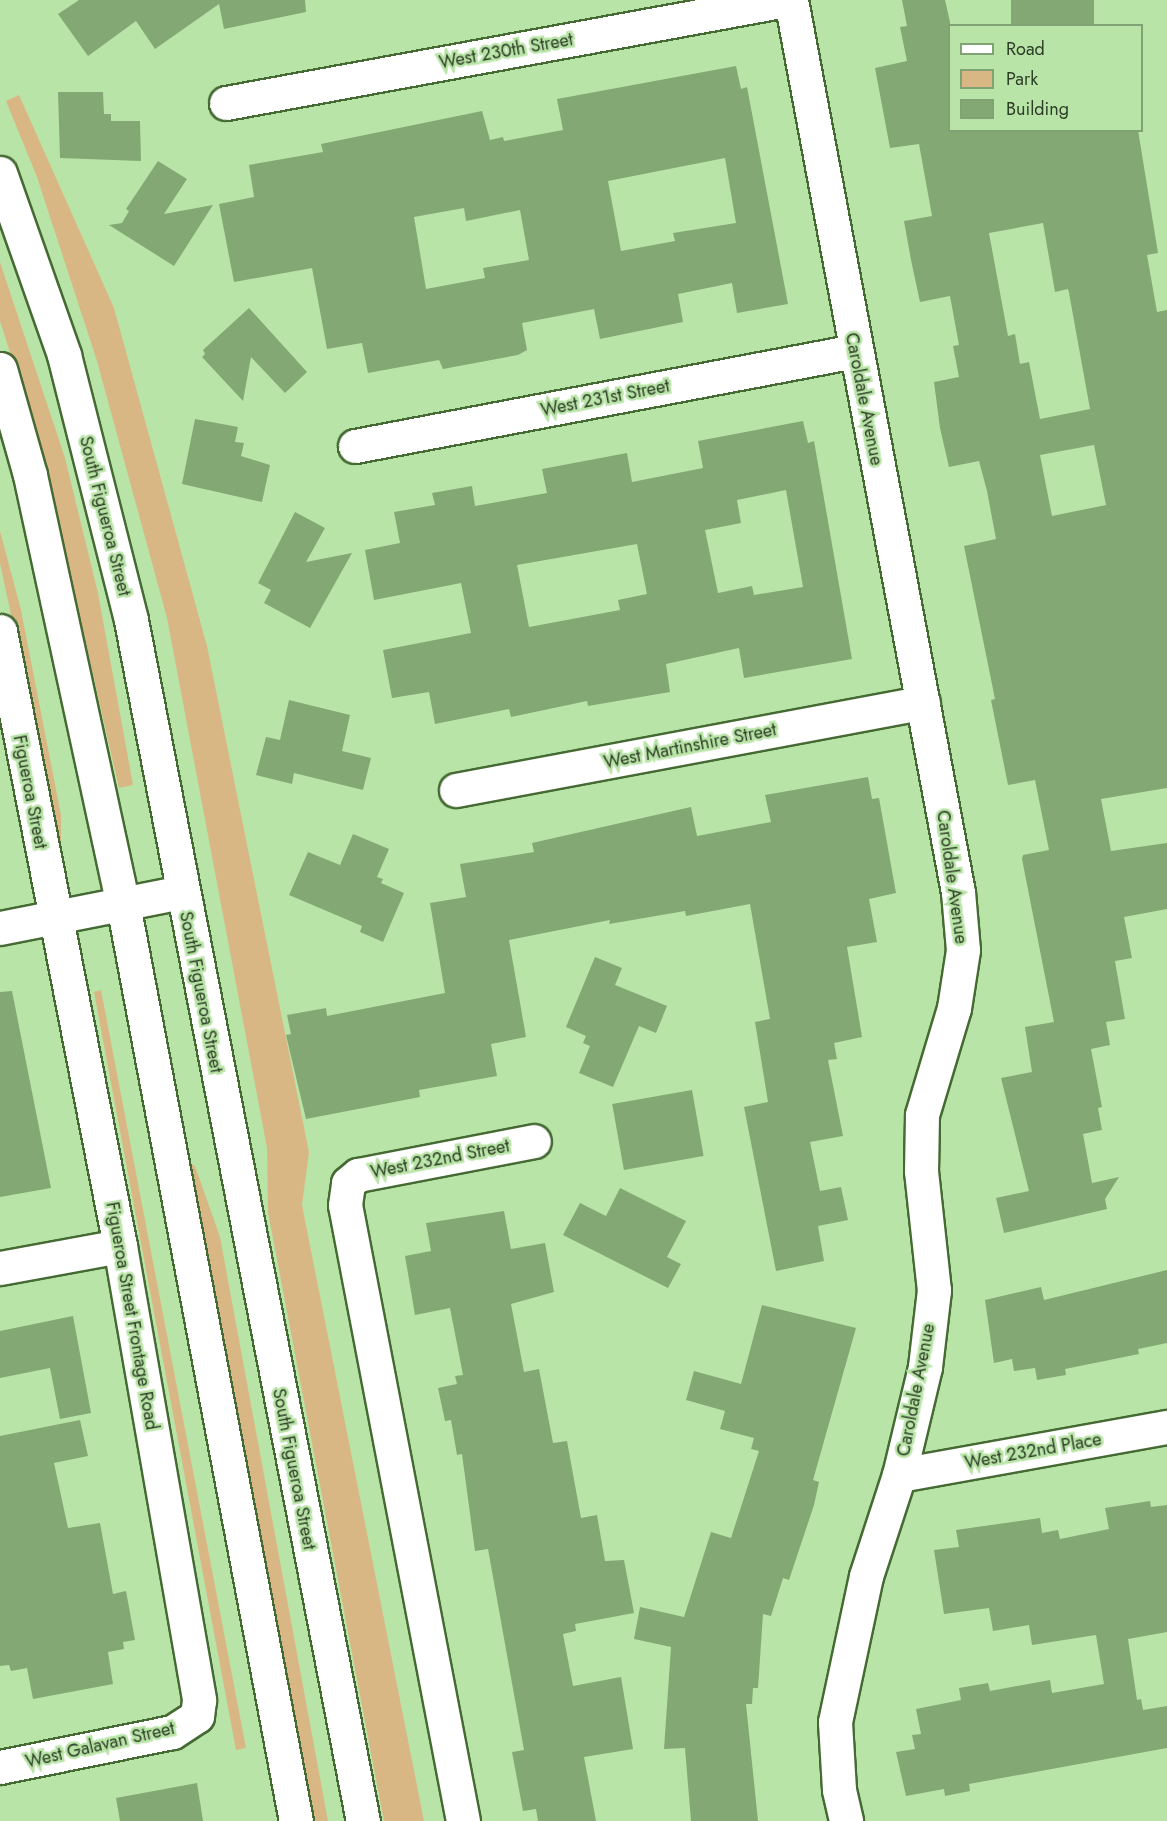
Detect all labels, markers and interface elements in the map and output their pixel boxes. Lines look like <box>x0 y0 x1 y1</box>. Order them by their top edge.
legend <box>948 24 1143 132</box>
street label: West 230th Street <box>437 29 575 73</box>
text: Road <box>1006 36 1045 62</box>
text: Park <box>1006 66 1038 92</box>
text: Building <box>1006 96 1069 122</box>
street label: Caroldale Avenue <box>841 331 887 467</box>
street label: West 231st Street <box>539 375 671 421</box>
street label: South Figueroa Street <box>75 434 135 598</box>
street label: West Martinshire Street <box>602 719 778 773</box>
street label: Figueroa Street <box>8 733 52 851</box>
street label: Caroldale Avenue <box>932 809 972 945</box>
street label: South Figueroa Street <box>175 910 227 1074</box>
street label: West 232nd Street <box>369 1135 511 1183</box>
street label: Figueroa Street Frontage Road <box>101 1200 163 1432</box>
street label: Caroldale Avenue <box>893 1322 939 1458</box>
street label: South Figueroa Street <box>268 1387 320 1551</box>
street label: West 232nd Place <box>963 1428 1103 1474</box>
street label: West Galavan Street <box>23 1717 177 1773</box>

